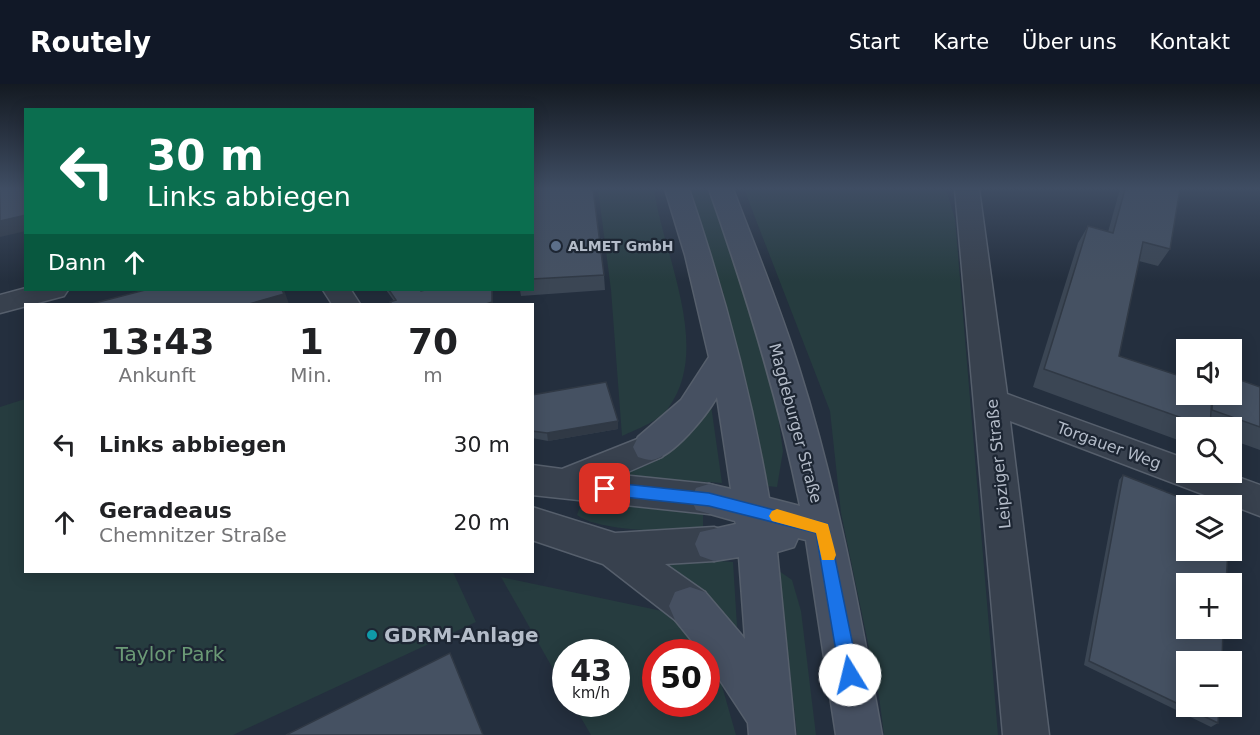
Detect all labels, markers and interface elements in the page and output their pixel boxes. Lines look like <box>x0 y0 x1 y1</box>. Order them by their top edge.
text: Routely <box>30 26 151 59</box>
text: Start <box>849 30 900 54</box>
text: Karte <box>933 30 989 54</box>
text: Über uns <box>1022 30 1117 54</box>
text: Kontakt <box>1150 30 1230 54</box>
text: 30 m <box>147 131 264 180</box>
icon: left <box>48 132 126 210</box>
text: Links abbiegen <box>147 181 351 212</box>
place label: ALMET GmbH <box>568 238 674 254</box>
marker: ALMET GmbH <box>549 239 563 253</box>
icon: ahead <box>118 246 151 279</box>
text: Dann <box>48 250 106 275</box>
text: 13:43 <box>100 321 214 362</box>
text: 1 <box>299 321 324 362</box>
text: 70 <box>408 321 458 362</box>
map controls <box>1176 339 1242 717</box>
button: sound <box>1176 339 1242 405</box>
street label: Magdeburger Straße <box>765 341 826 505</box>
text: Ankunft <box>119 363 196 387</box>
text: Min. <box>290 363 332 387</box>
text: m <box>423 363 443 387</box>
street label: Leipziger Straße <box>982 398 1015 530</box>
street label: Torgauer Weg <box>1053 417 1164 473</box>
button: search <box>1176 417 1242 483</box>
icon: left <box>48 428 81 461</box>
text: Links abbiegen <box>99 432 287 457</box>
text: 30 m <box>454 432 510 457</box>
pin <box>579 463 630 514</box>
icon: arrive <box>588 472 621 505</box>
button: layers <box>1176 495 1242 561</box>
text: Geradeaus <box>99 498 232 523</box>
icon: ahead <box>48 506 81 539</box>
text: 20 m <box>454 510 510 535</box>
text: Chemnitzer Straße <box>99 523 287 547</box>
button: + <box>1176 573 1242 639</box>
place label: GDRM-Anlage <box>384 623 539 647</box>
marker: GDRM-Anlage <box>365 628 379 642</box>
speed limit sign: 50 <box>642 639 720 717</box>
park label: Taylor Park <box>115 642 225 666</box>
position arrow <box>818 643 882 707</box>
button: − <box>1176 651 1242 717</box>
text: 43 <box>570 653 612 688</box>
text: km/h <box>572 684 610 702</box>

